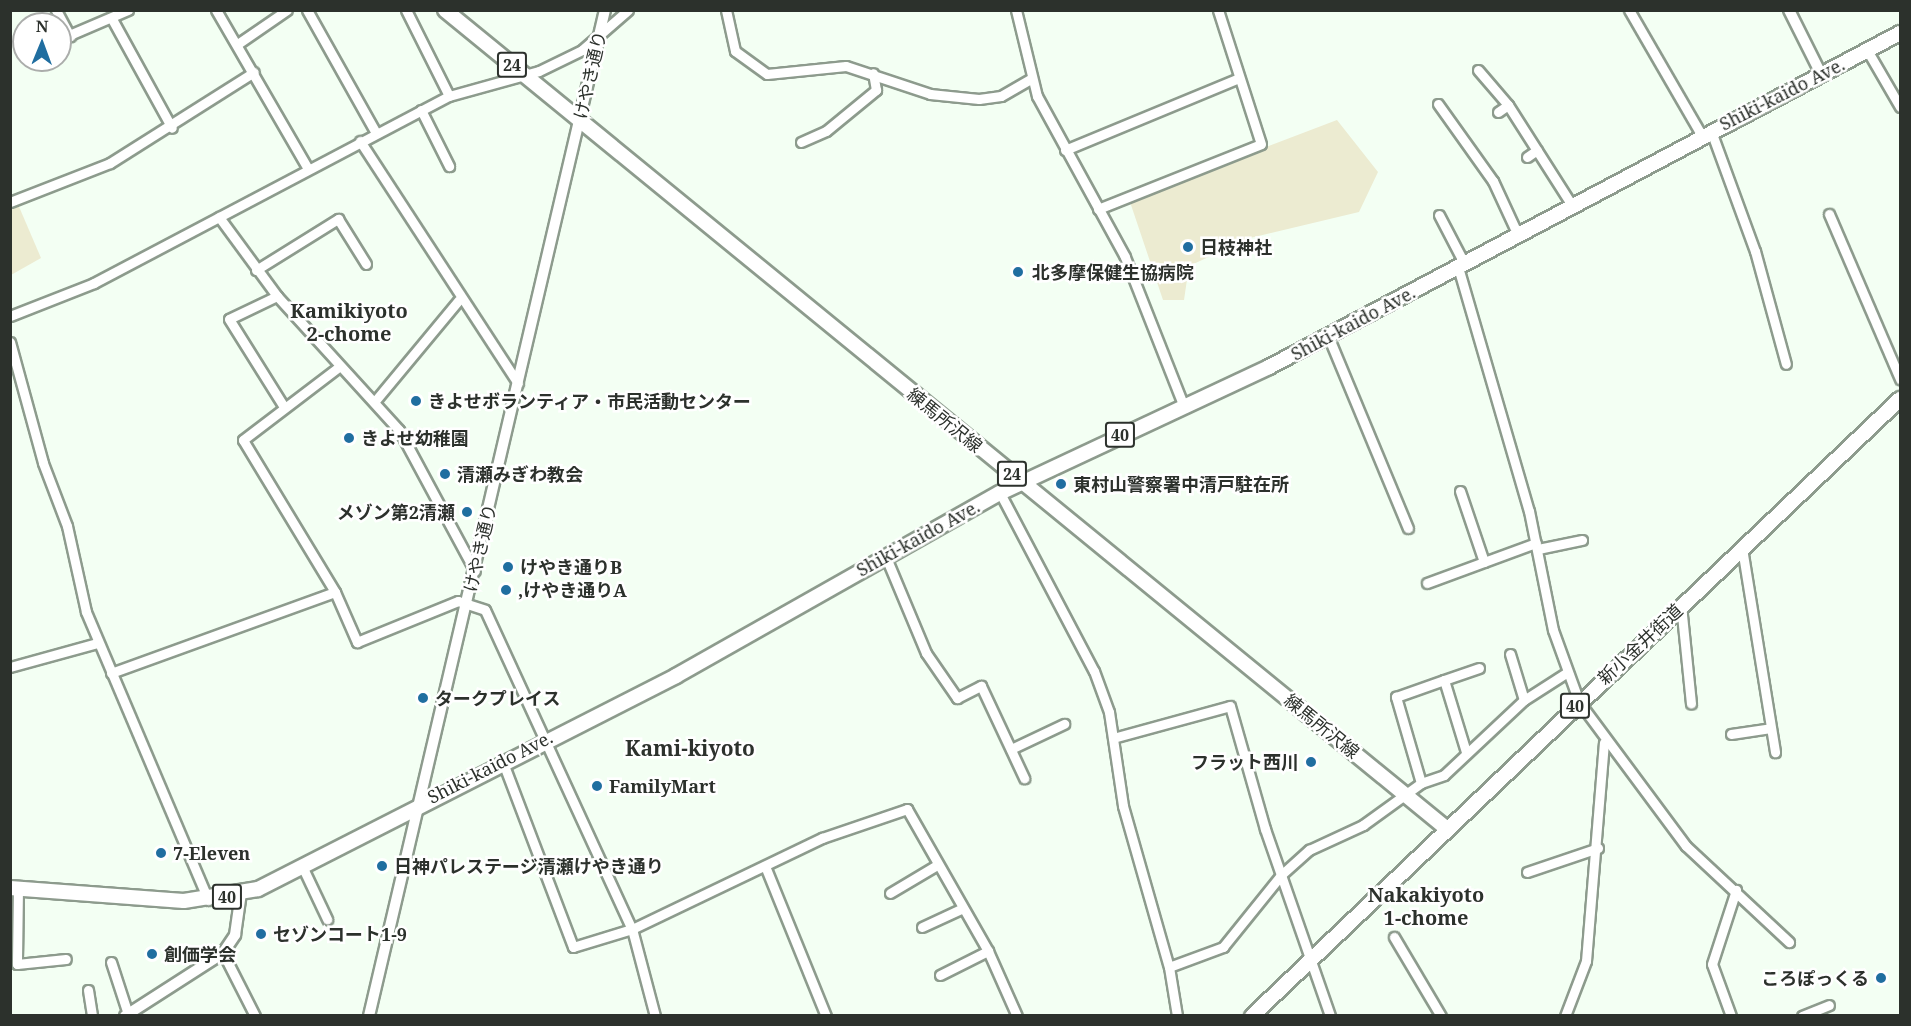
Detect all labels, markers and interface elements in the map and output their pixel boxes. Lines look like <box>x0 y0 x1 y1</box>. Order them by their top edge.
north arrow <box>12 12 72 72</box>
text: N <box>36 15 49 37</box>
street label: けやき通り <box>569 29 611 121</box>
road number: 24 <box>496 52 528 78</box>
street label: Shiki-kaido Ave. <box>1716 53 1848 135</box>
place label: 日枝神社 <box>1200 236 1272 258</box>
marker: 日枝神社 <box>1181 240 1195 254</box>
place label: 北多摩保健生協病院 <box>1032 261 1194 283</box>
marker: 北多摩保健生協病院 <box>1009 263 1027 281</box>
street label: Shiki-kaido Ave. <box>1287 281 1419 365</box>
district label: Kamikiyoto 2-chome <box>290 299 408 346</box>
street label: 練馬所沢線 <box>903 383 987 457</box>
place label: きよせボランティア・市民活動センター <box>428 390 752 412</box>
marker: きよせボランティア・市民活動センター <box>409 394 423 408</box>
road number: 40 <box>1104 422 1136 448</box>
place label: きよせ幼稚園 <box>361 427 469 449</box>
marker: きよせ幼稚園 <box>342 431 356 445</box>
road number: 24 <box>996 461 1028 487</box>
place label: 清瀬みぎわ教会 <box>457 463 583 485</box>
marker: 清瀬みぎわ教会 <box>438 467 452 481</box>
place label: 東村山警察署中清戸駐在所 <box>1073 473 1289 495</box>
marker: 東村山警察署中清戸駐在所 <box>1054 477 1068 491</box>
street label: Shiki-kaido Ave. <box>853 495 983 581</box>
place label: メゾン第2清瀬 <box>337 501 455 523</box>
street label: けやき通り <box>459 502 501 594</box>
marker: メゾン第2清瀬 <box>460 505 474 519</box>
place label: けやき通りB <box>520 556 622 578</box>
marker: けやき通りB <box>501 560 515 574</box>
place label: ,けやき通りA <box>518 579 627 601</box>
marker: ,けやき通りA <box>499 583 513 597</box>
street label: 新小金井街道 <box>1593 599 1687 689</box>
place label: タークプレイス <box>435 687 561 709</box>
street label: 練馬所沢線 <box>1280 689 1364 763</box>
marker: タークプレイス <box>416 691 430 705</box>
road number: 40 <box>1558 693 1592 719</box>
street label: Shiki-kaido Ave. <box>424 726 556 808</box>
district label: Kami-kiyoto <box>625 735 755 761</box>
place label: フラット西川 <box>1191 751 1299 773</box>
marker: フラット西川 <box>1304 755 1318 769</box>
place label: FamilyMart <box>609 775 716 797</box>
marker: FamilyMart <box>590 779 604 793</box>
place label: 7-Eleven <box>173 842 250 864</box>
marker: 7-Eleven <box>154 846 168 860</box>
place label: 日神パレステージ清瀬けやき通り <box>394 855 664 877</box>
marker: 日神パレステージ清瀬けやき通り <box>375 859 389 873</box>
district label: Nakakiyoto 1-chome <box>1368 883 1484 930</box>
road number: 40 <box>210 884 244 910</box>
place label: セゾンコート1-9 <box>273 923 407 945</box>
marker: セゾンコート1-9 <box>254 927 268 941</box>
place label: 創価学会 <box>164 943 236 965</box>
marker: 創価学会 <box>145 947 159 961</box>
place label: ころぽっくる <box>1761 967 1869 989</box>
marker: ころぽっくる <box>1874 971 1888 985</box>

